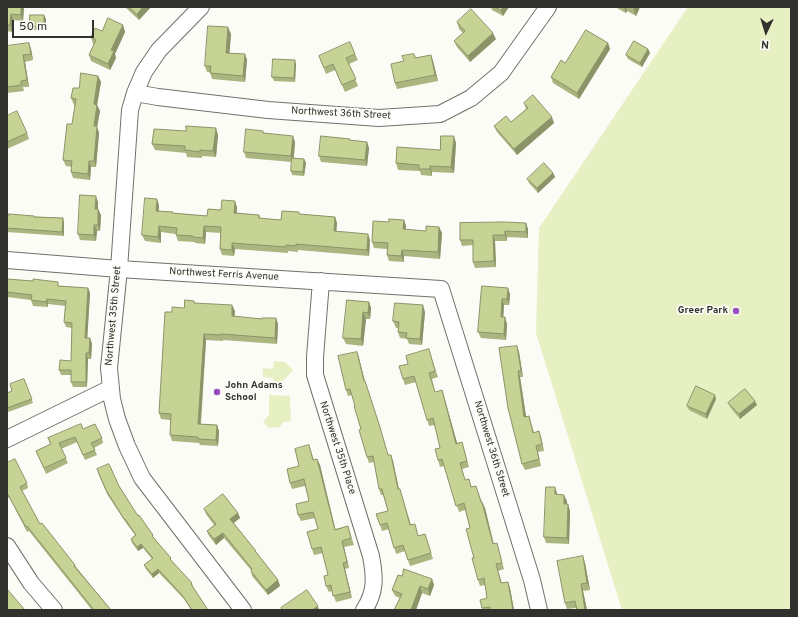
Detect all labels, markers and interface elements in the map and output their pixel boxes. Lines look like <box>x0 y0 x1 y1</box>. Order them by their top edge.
scale bar <box>14 12 96 38</box>
north arrow <box>746 12 786 52</box>
text: 50 m <box>19 19 47 35</box>
text: N <box>761 37 770 51</box>
street label: Northwest 36th Street <box>291 105 391 123</box>
street label: Northwest 35th Street <box>104 266 124 366</box>
street label: Northwest Ferris Avenue <box>169 266 279 284</box>
place label: Greer Park <box>678 305 728 317</box>
marker: Greer Park <box>731 306 741 316</box>
place label: John Adams School <box>225 380 283 404</box>
marker: John Adams School <box>212 387 222 397</box>
street label: Northwest 36th Street <box>471 399 511 499</box>
street label: Northwest 35th Place <box>316 400 358 496</box>

